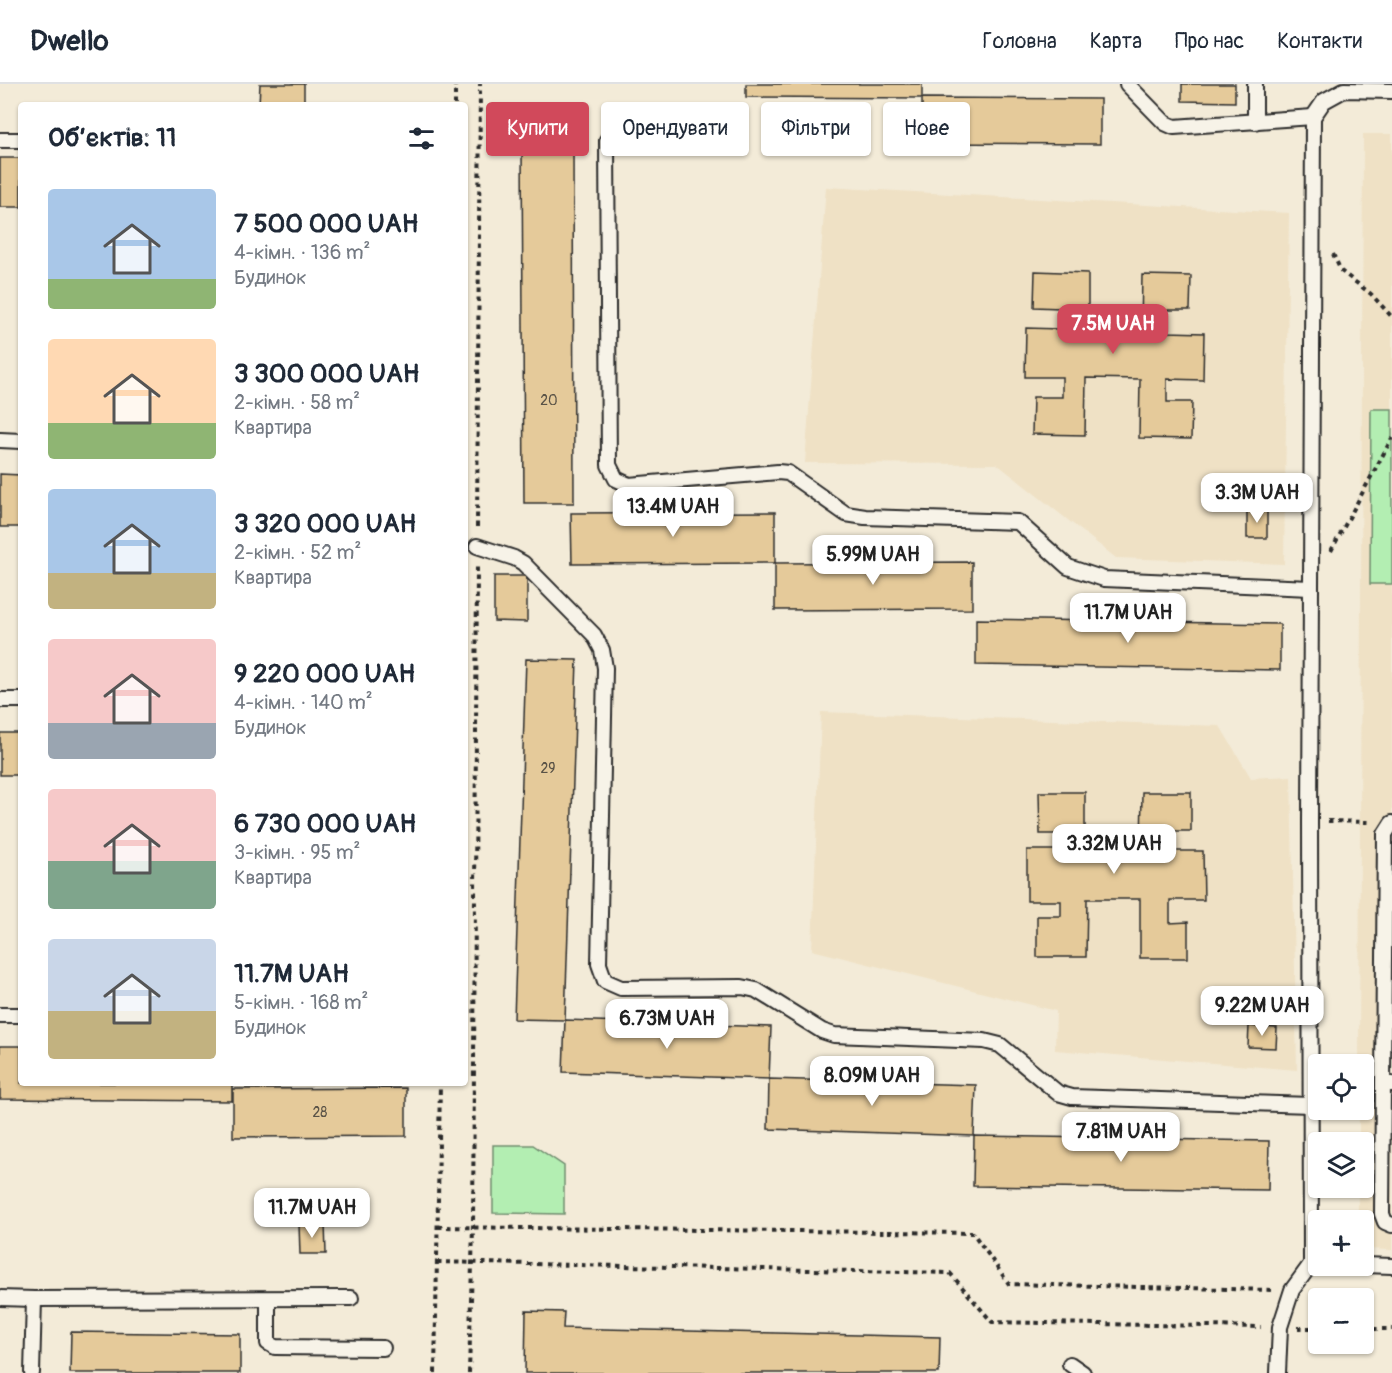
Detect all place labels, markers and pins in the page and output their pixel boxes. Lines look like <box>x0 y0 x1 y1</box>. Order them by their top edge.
pin: 7.5M UAH <box>1051 304 1175 355</box>
pin: 3.3M UAH <box>1195 473 1319 524</box>
pin: 13.4M UAH <box>604 487 742 538</box>
pin: 5.99M UAH <box>804 535 942 586</box>
pin: 11.7M UAH <box>1059 593 1197 644</box>
pin: 3.32M UAH <box>1045 824 1183 875</box>
pin: 9.22M UAH <box>1193 986 1331 1037</box>
pin: 6.73M UAH <box>598 999 736 1050</box>
pin: 8.09M UAH <box>803 1056 941 1107</box>
pin: 7.81M UAH <box>1052 1112 1190 1163</box>
pin: 11.7M UAH <box>243 1188 381 1239</box>

